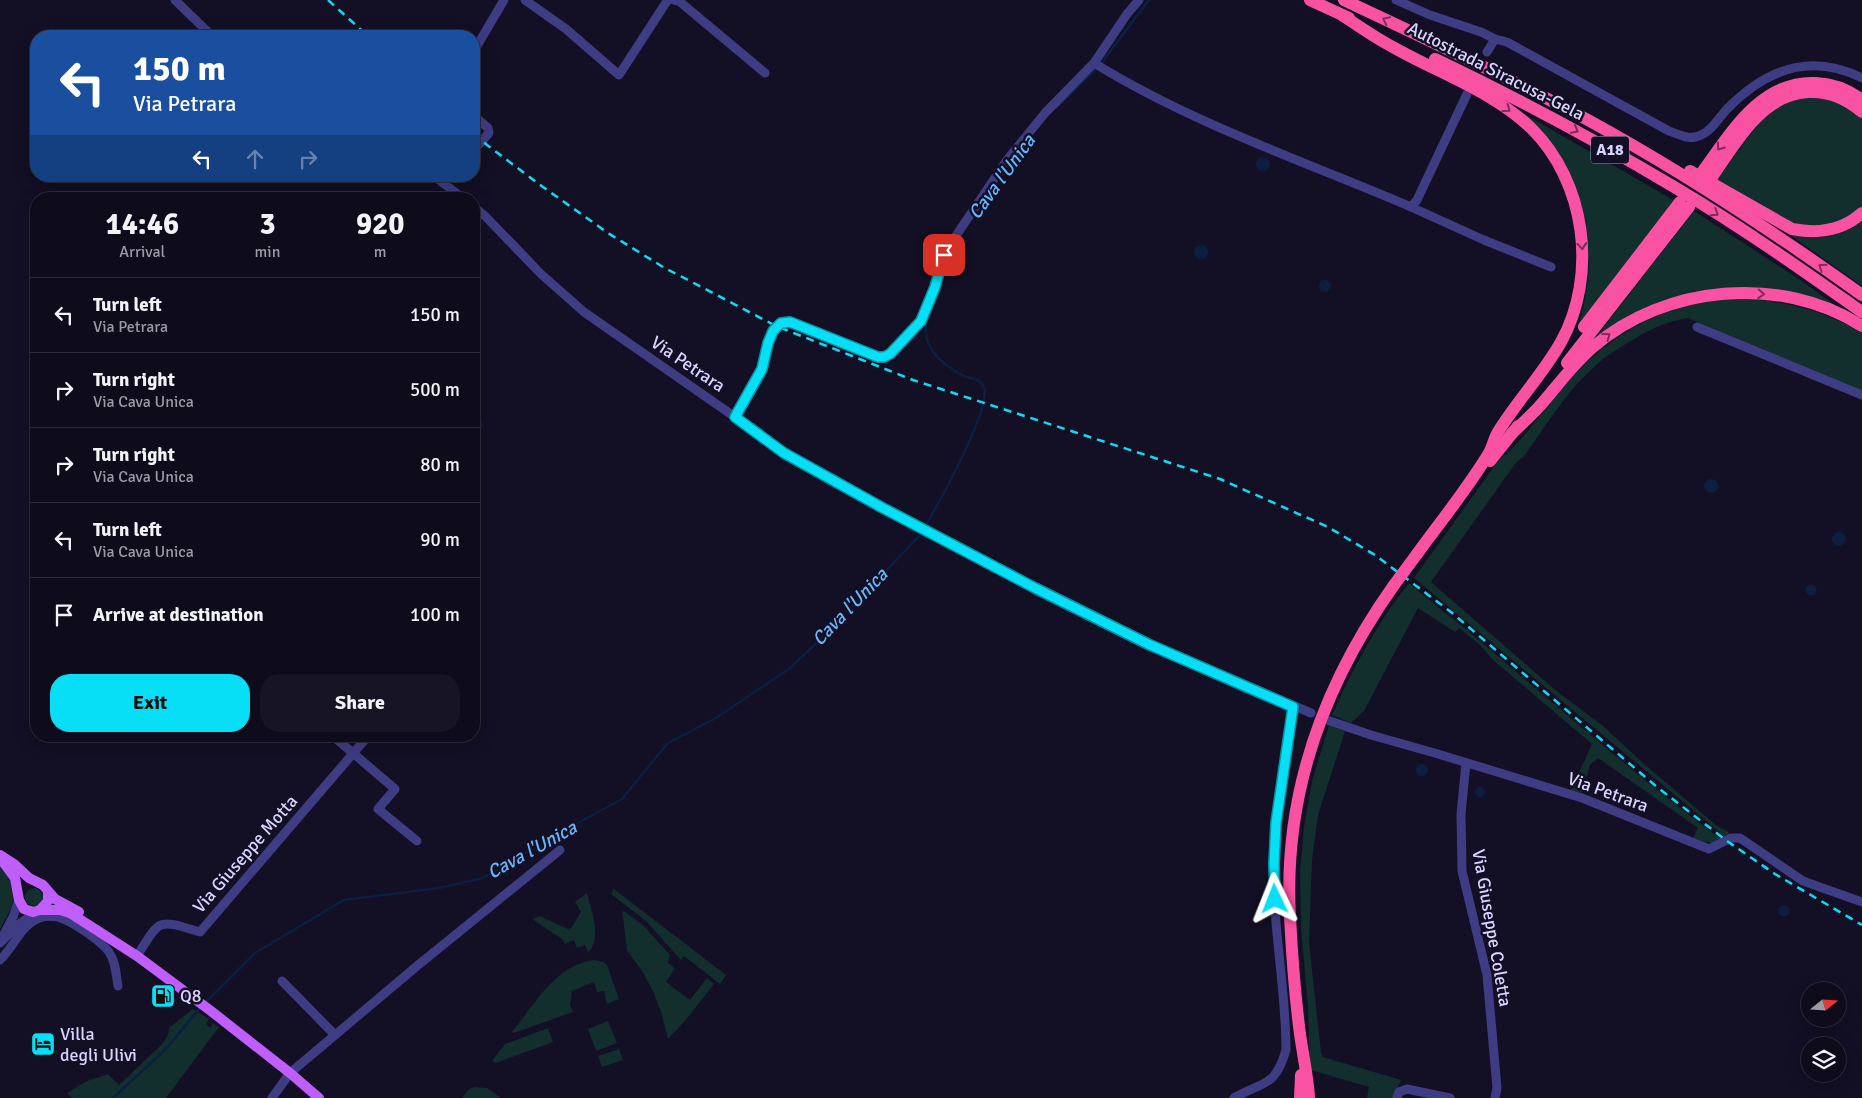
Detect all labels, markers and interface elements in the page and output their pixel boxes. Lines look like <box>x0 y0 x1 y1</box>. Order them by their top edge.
one-way arrow <box>1382 16 1391 26</box>
street label: Autostrada Siracusa-Gela <box>1404 17 1588 125</box>
text: 150 m <box>133 47 226 90</box>
icon: left <box>50 50 115 115</box>
text: Via Petrara <box>133 90 236 117</box>
one-way arrow <box>1501 103 1511 112</box>
one-way arrow <box>1570 124 1579 134</box>
water label: Cava l'Unica <box>963 129 1042 224</box>
road number: A18 <box>1591 136 1629 164</box>
one-way arrow <box>1718 141 1726 150</box>
icon: left <box>188 145 216 173</box>
icon: ahead <box>241 145 269 173</box>
icon: right <box>294 145 322 173</box>
text: 14:46 <box>105 206 179 243</box>
text: 3 <box>259 206 276 243</box>
text: 920 <box>356 206 404 243</box>
one-way arrow <box>1709 207 1718 216</box>
pin <box>923 234 965 276</box>
icon: arrive <box>930 241 958 269</box>
text: Arrival <box>119 242 165 262</box>
text: min <box>255 242 280 262</box>
text: m <box>374 242 387 262</box>
one-way arrow <box>1576 243 1587 251</box>
one-way arrow <box>1818 264 1828 273</box>
one-way arrow <box>1757 288 1765 299</box>
text: Turn left <box>93 293 162 317</box>
icon: left <box>50 301 78 329</box>
text: 150 m <box>410 303 460 327</box>
text: Via Petrara <box>93 317 168 337</box>
street label: Via Petrara <box>647 331 729 397</box>
one-way arrow <box>1602 333 1611 342</box>
text: Turn right <box>93 368 175 392</box>
icon: right <box>50 376 78 404</box>
text: 500 m <box>410 378 460 402</box>
text: Via Cava Unica <box>93 392 194 412</box>
text: Turn right <box>93 443 175 467</box>
icon: right <box>50 451 78 479</box>
text: 80 m <box>420 453 460 477</box>
text: Via Cava Unica <box>93 467 194 487</box>
text: Turn left <box>93 518 162 542</box>
icon: left <box>50 526 78 554</box>
text: 90 m <box>420 528 460 552</box>
text: Via Cava Unica <box>93 542 194 562</box>
water label: Cava l'Unica <box>807 562 894 651</box>
icon: arrive <box>50 601 78 629</box>
text: Arrive at destination <box>93 603 264 627</box>
text: 100 m <box>410 603 460 627</box>
button: Exit <box>50 674 250 732</box>
button: Share <box>260 674 460 732</box>
street label: Via Petrara <box>1564 767 1652 817</box>
street label: Via Giuseppe Motta <box>188 791 302 917</box>
water label: Cava l'Unica <box>483 815 582 884</box>
street label: Via Giuseppe Coletta <box>1467 848 1517 1008</box>
position arrow <box>1248 872 1300 924</box>
north arrow <box>1801 982 1846 1028</box>
map controls <box>1801 982 1846 1082</box>
fuel station icon: Q8 <box>150 983 176 1009</box>
place label: Q8 <box>180 985 201 1007</box>
place label: Villa degli Ulivi <box>60 1023 137 1066</box>
hotel icon: Villa degli Ulivi <box>30 1031 56 1057</box>
button: layers <box>1801 1037 1846 1082</box>

